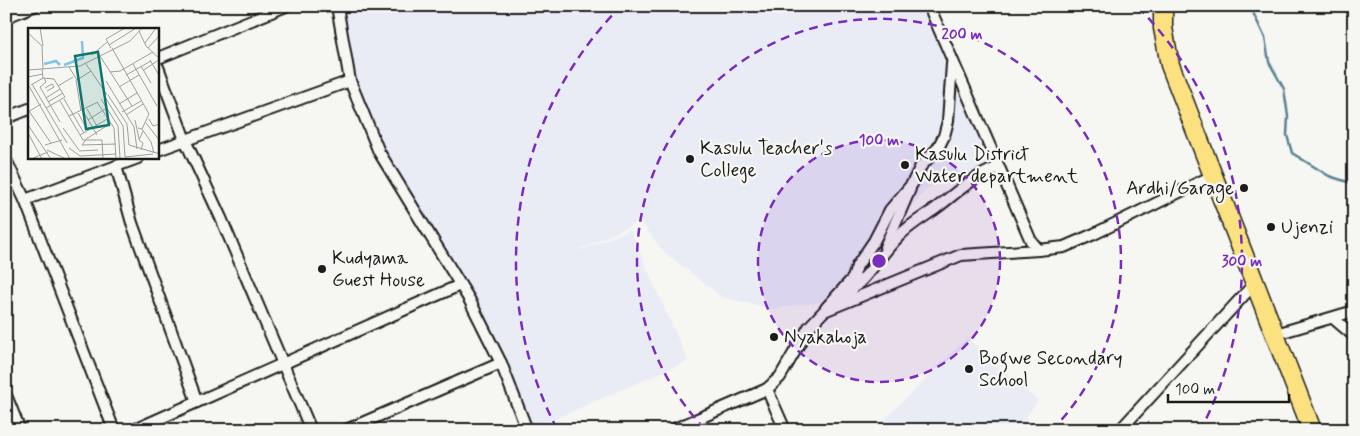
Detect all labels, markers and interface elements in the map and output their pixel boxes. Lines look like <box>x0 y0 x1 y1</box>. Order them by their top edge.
text: 200 m <box>942 25 983 45</box>
inset map <box>28 28 159 159</box>
text: 100 m <box>859 131 899 151</box>
place label: Kasulu Teacher's College <box>700 136 833 184</box>
place label: Kasulu District Water department <box>915 142 1078 189</box>
marker: Kasulu Teacher's College <box>684 153 696 165</box>
marker: Kasulu District Water department <box>899 159 911 171</box>
place label: Ardhi/Garage <box>1126 176 1234 203</box>
marker: Ardhi/Garage <box>1238 182 1250 194</box>
place label: Ujenzi <box>1281 215 1333 240</box>
marker: Ujenzi <box>1265 221 1277 233</box>
place label: Kudyama Guest House <box>332 246 425 293</box>
centre of rings <box>870 252 888 270</box>
text: 300 m <box>1222 252 1262 272</box>
marker: Kudyama Guest House <box>316 263 328 275</box>
place label: Nyakahoja <box>784 325 867 350</box>
marker: Nyakahoja <box>768 331 780 343</box>
place label: Bogwe Secondary School <box>979 346 1123 393</box>
marker: Bogwe Secondary School <box>963 363 975 375</box>
scale bar <box>1168 371 1289 403</box>
text: 100 m <box>1175 380 1215 400</box>

